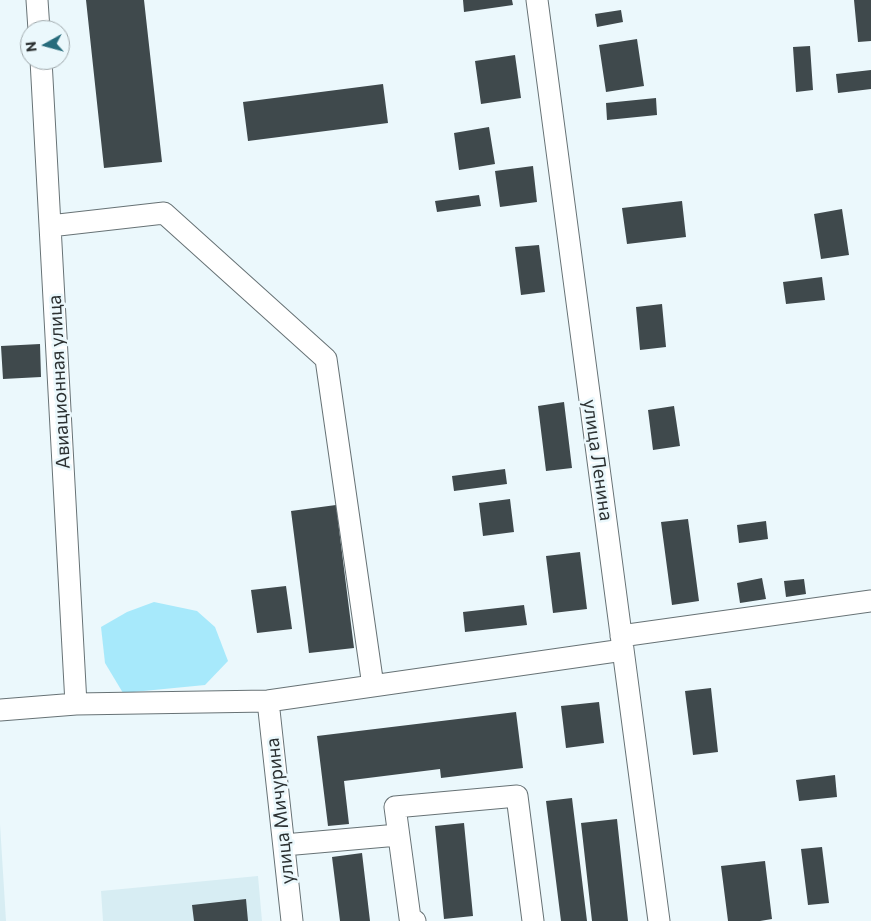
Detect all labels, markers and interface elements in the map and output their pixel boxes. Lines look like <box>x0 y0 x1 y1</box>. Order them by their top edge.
north arrow <box>20 20 70 70</box>
text: N <box>22 41 40 53</box>
street label: Авиационная улица <box>43 294 75 470</box>
street label: улица Ленина <box>578 398 618 522</box>
street label: улица Мичурина <box>261 737 299 885</box>

